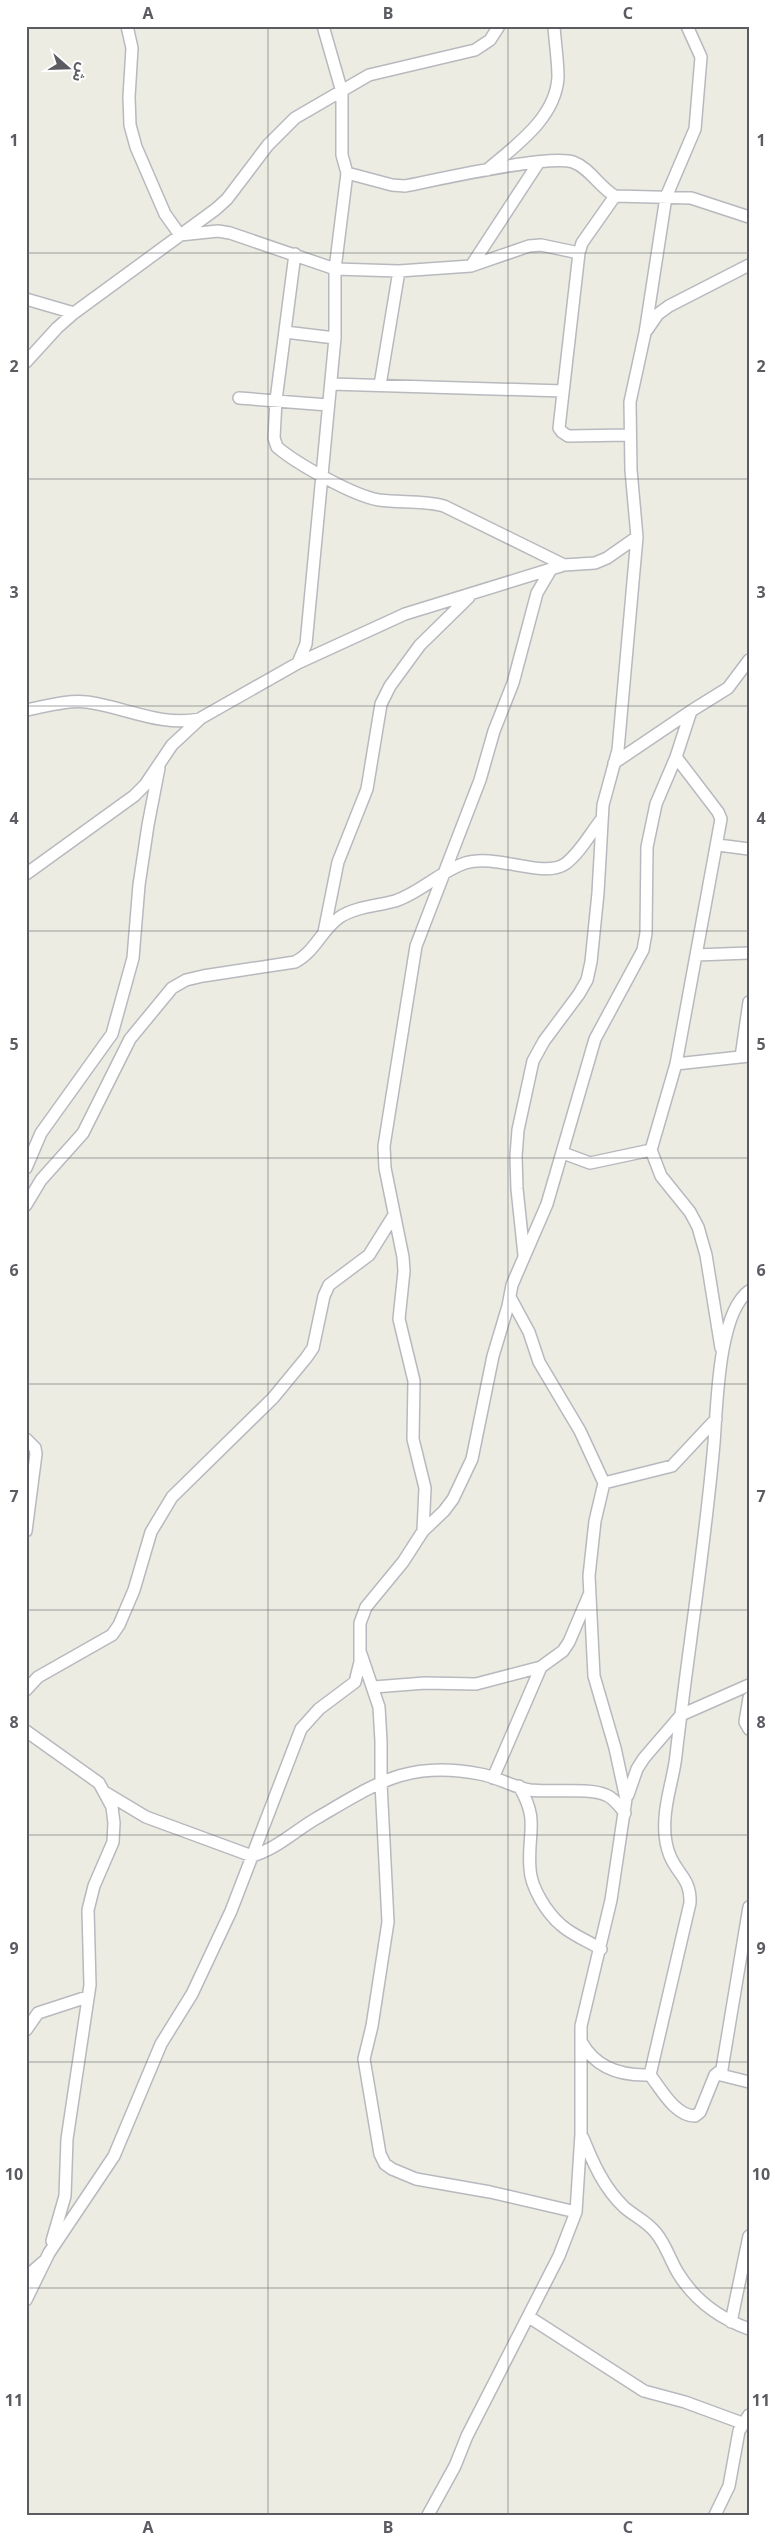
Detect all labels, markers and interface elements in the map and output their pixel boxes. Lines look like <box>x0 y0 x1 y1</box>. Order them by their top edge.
text: A <box>142 2 154 24</box>
text: B <box>383 2 393 24</box>
text: C <box>623 2 633 24</box>
north arrow <box>42 42 92 92</box>
text: ش <box>68 60 93 85</box>
text: 1 <box>9 129 19 151</box>
text: 1 <box>756 129 766 151</box>
text: 2 <box>9 355 19 377</box>
text: 2 <box>756 355 766 377</box>
text: 3 <box>9 581 19 603</box>
text: 3 <box>756 581 766 603</box>
text: 4 <box>9 807 19 829</box>
text: 4 <box>756 807 766 829</box>
text: 5 <box>9 1033 19 1055</box>
text: 5 <box>756 1033 766 1055</box>
text: 6 <box>9 1259 19 1281</box>
text: 6 <box>756 1259 766 1281</box>
text: 7 <box>9 1485 19 1507</box>
text: 7 <box>756 1485 766 1507</box>
text: 8 <box>9 1711 19 1733</box>
text: 8 <box>756 1711 766 1733</box>
text: 9 <box>9 1937 19 1959</box>
text: 9 <box>756 1937 766 1959</box>
text: 10 <box>5 2163 23 2185</box>
text: 10 <box>752 2163 770 2185</box>
text: 11 <box>5 2389 23 2411</box>
text: 11 <box>752 2389 770 2411</box>
text: A <box>142 2516 154 2538</box>
text: B <box>383 2516 393 2538</box>
text: C <box>623 2516 633 2538</box>

